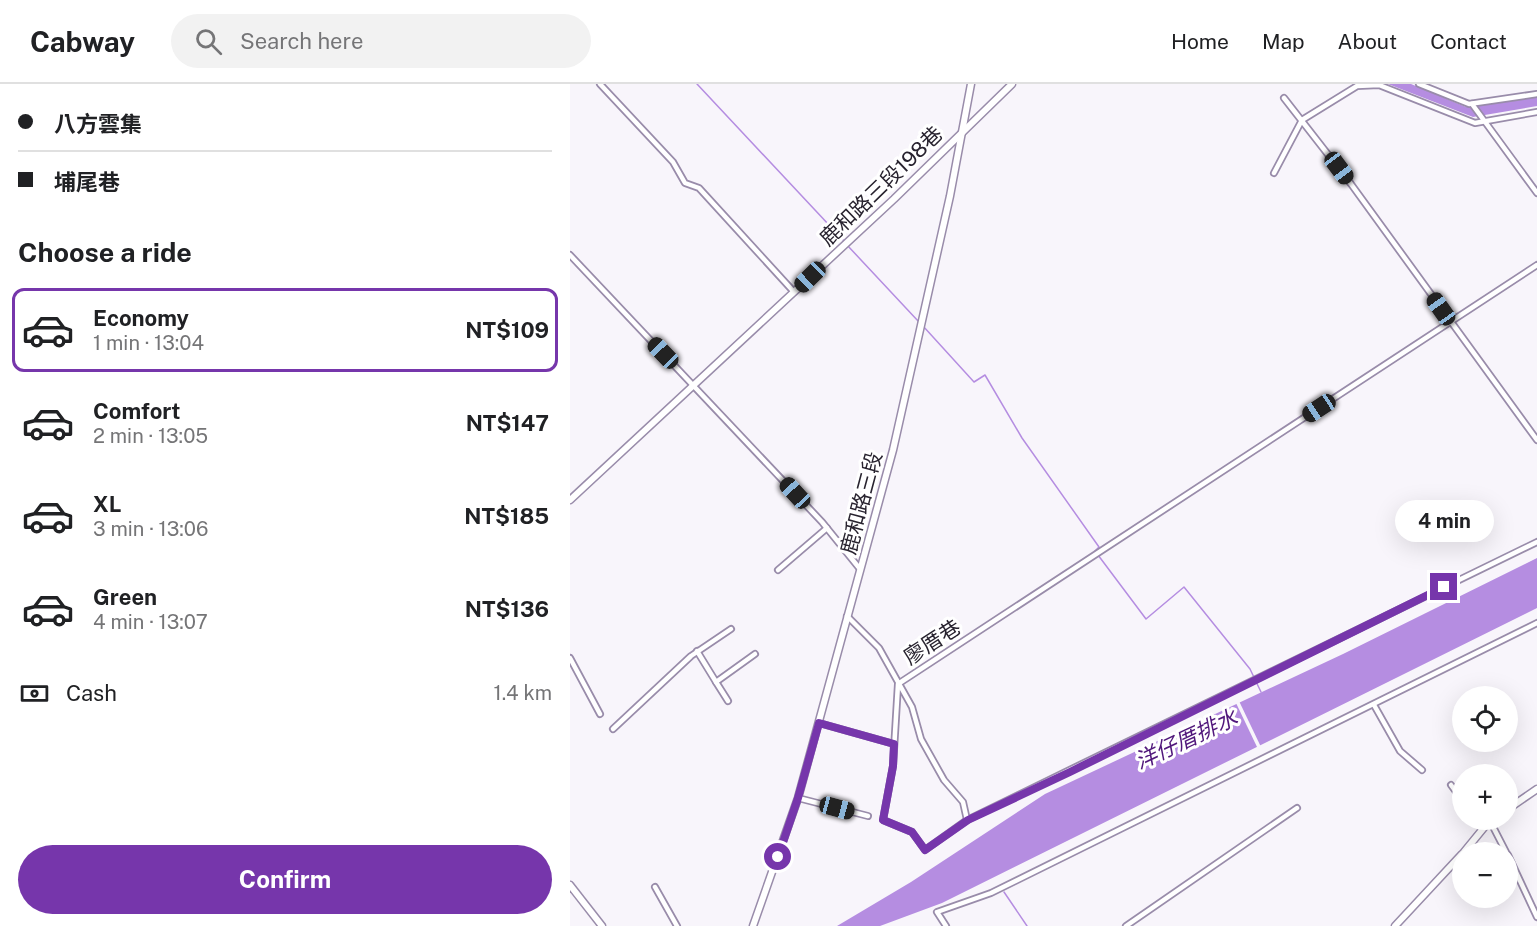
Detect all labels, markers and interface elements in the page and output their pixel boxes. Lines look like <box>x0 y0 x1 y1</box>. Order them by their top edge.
search box <box>171 14 591 68</box>
text: Cabway <box>30 25 135 58</box>
icon: search <box>192 25 225 58</box>
text: Search here <box>240 28 363 54</box>
text: Home <box>1171 29 1229 54</box>
text: Map <box>1262 29 1305 54</box>
text: About <box>1338 29 1397 54</box>
text: Contact <box>1430 29 1507 54</box>
text: 八方雲集 <box>54 111 142 137</box>
street label: 鹿和路三段198巷 <box>814 121 948 251</box>
car <box>1321 148 1357 188</box>
text: 埔尾巷 <box>54 169 120 195</box>
text: Choose a ride <box>18 236 192 268</box>
car <box>791 258 829 296</box>
car <box>1423 289 1459 329</box>
icon: car <box>21 303 75 357</box>
text: Economy <box>93 305 189 331</box>
text: NT$109 <box>465 317 549 343</box>
text: 1 min · 13:04 <box>93 331 204 355</box>
car <box>644 334 682 372</box>
car <box>1299 391 1339 425</box>
icon: car <box>21 396 75 450</box>
text: Comfort <box>93 398 180 424</box>
text: NT$147 <box>466 410 549 436</box>
text: 2 min · 13:05 <box>93 424 208 448</box>
street label: 鹿和路三段 <box>835 449 887 557</box>
car <box>776 474 814 512</box>
icon: car <box>21 489 75 543</box>
text: XL <box>93 491 121 517</box>
callout: 4 min <box>1394 500 1494 542</box>
text: NT$185 <box>464 503 549 529</box>
text: 4 min <box>1418 509 1471 533</box>
text: 3 min · 13:06 <box>93 517 208 541</box>
route end <box>1430 573 1457 600</box>
icon: car <box>21 582 75 636</box>
text: Green <box>93 584 157 610</box>
text: NT$136 <box>465 596 549 622</box>
text: 4 min · 13:07 <box>93 610 208 634</box>
street label: 廖厝巷 <box>899 614 965 670</box>
icon: cash <box>18 677 51 710</box>
text: Cash <box>66 680 117 706</box>
text: 1.4 km <box>494 681 552 705</box>
map controls <box>1452 686 1518 908</box>
button: locate <box>1452 686 1518 752</box>
water label: 洋仔厝排水 <box>1131 704 1242 774</box>
button: + <box>1452 764 1518 830</box>
car <box>817 795 857 821</box>
button: − <box>1452 842 1518 908</box>
route start <box>764 843 791 870</box>
button: Confirm <box>18 845 552 914</box>

